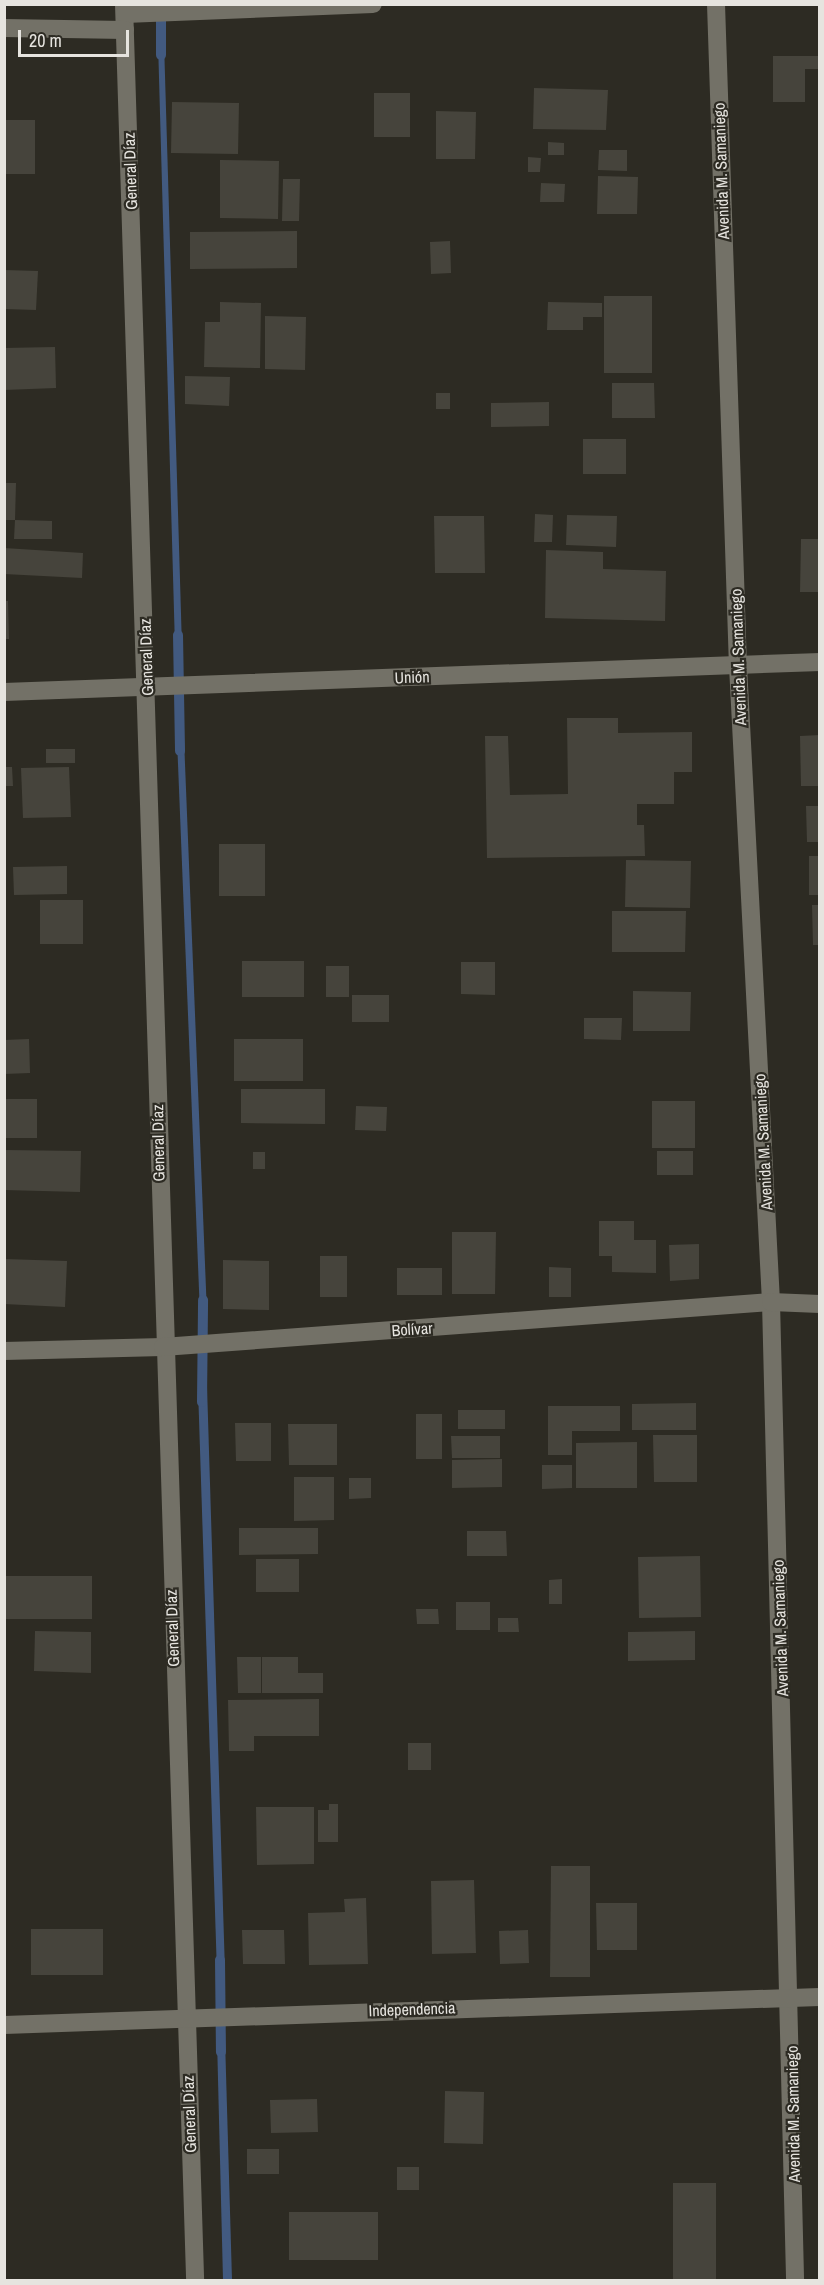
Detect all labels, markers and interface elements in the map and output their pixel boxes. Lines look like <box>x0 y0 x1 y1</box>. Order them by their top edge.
scale bar <box>21 18 132 56</box>
text: 20 m <box>29 28 62 53</box>
street label: Avenida M. Samaniego <box>709 102 733 240</box>
street label: General Díaz <box>119 132 141 210</box>
street label: Avenida M. Samaniego <box>726 588 750 726</box>
street label: General Díaz <box>135 618 157 696</box>
street label: Unión <box>394 667 430 687</box>
street label: Avenida M. Samaniego <box>750 1073 776 1211</box>
street label: General Díaz <box>148 1104 168 1182</box>
street label: Bolívar <box>391 1318 433 1340</box>
street label: Avenida M. Samaniego <box>768 1559 792 1697</box>
street label: General Díaz <box>161 1589 183 1667</box>
street label: Independencia <box>368 1998 456 2020</box>
street label: Avenida M. Samaniego <box>782 2045 804 2183</box>
street label: General Díaz <box>178 2075 200 2153</box>

